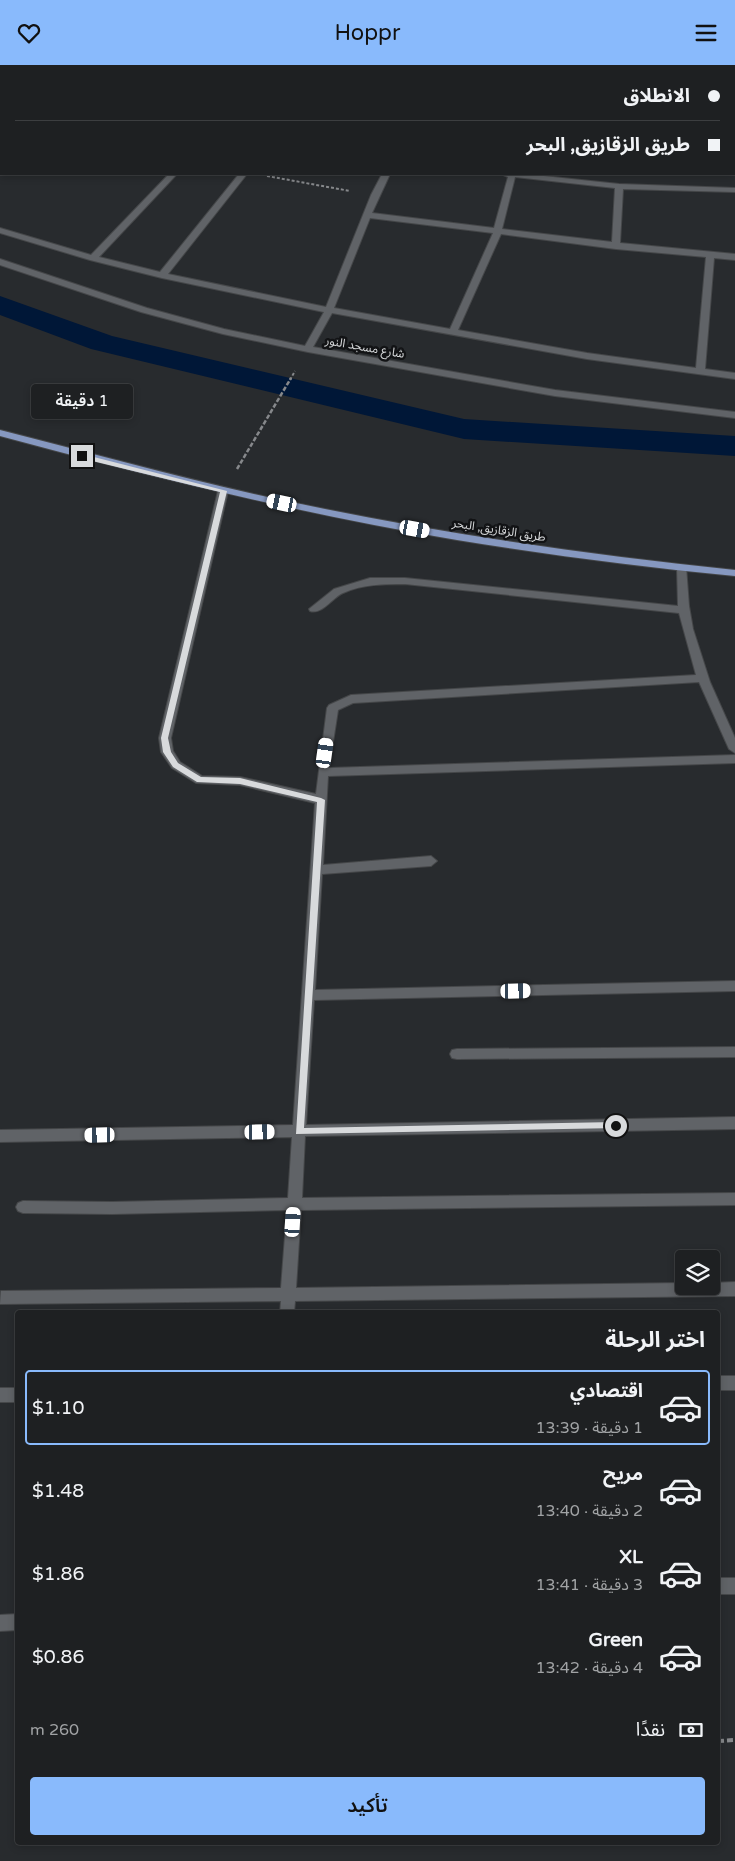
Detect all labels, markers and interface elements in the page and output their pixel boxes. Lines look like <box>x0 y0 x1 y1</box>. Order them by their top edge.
icon: heart <box>15 19 43 47</box>
icon: menu <box>692 19 720 47</box>
text: Hoppr <box>335 20 400 46</box>
text: الانطلاق <box>624 85 690 107</box>
text: طريق الزقازيق, البحر <box>526 134 690 156</box>
street label: شارع مسجد النور <box>323 333 406 363</box>
callout: 1 دقيقة <box>31 383 133 419</box>
text: 1 دقيقة <box>55 391 109 411</box>
route end <box>71 445 93 467</box>
car <box>265 493 298 513</box>
street label: طريق الزقازيق, البحر <box>450 516 547 545</box>
car <box>398 519 431 539</box>
car <box>315 737 334 769</box>
car <box>500 983 531 999</box>
route start <box>605 1115 627 1137</box>
car <box>244 1124 275 1140</box>
car <box>84 1127 115 1143</box>
car <box>284 1207 301 1237</box>
map controls <box>675 1250 720 1295</box>
button: layers <box>675 1250 720 1295</box>
text: اختر الرحلة <box>605 1327 705 1353</box>
text: اقتصادي <box>570 1380 643 1402</box>
icon: car <box>658 1385 703 1430</box>
text: $1.10 <box>32 1397 84 1419</box>
text: 1 دقيقة · 13:39 <box>535 1418 643 1438</box>
text: مريح <box>603 1463 643 1485</box>
icon: car <box>658 1468 703 1513</box>
text: $1.48 <box>32 1480 84 1502</box>
text: 2 دقيقة · 13:40 <box>535 1501 643 1521</box>
text: XL <box>619 1546 643 1568</box>
icon: car <box>658 1551 703 1596</box>
text: $1.86 <box>32 1563 84 1585</box>
text: 3 دقيقة · 13:41 <box>535 1575 643 1595</box>
text: Green <box>589 1629 643 1651</box>
icon: car <box>658 1634 703 1679</box>
text: $0.86 <box>32 1646 84 1668</box>
text: 4 دقيقة · 13:42 <box>535 1658 643 1678</box>
icon: cash <box>677 1716 705 1744</box>
text: نقدًا <box>636 1719 665 1741</box>
text: 260 m <box>30 1720 79 1740</box>
button: تأكيد <box>30 1777 705 1835</box>

